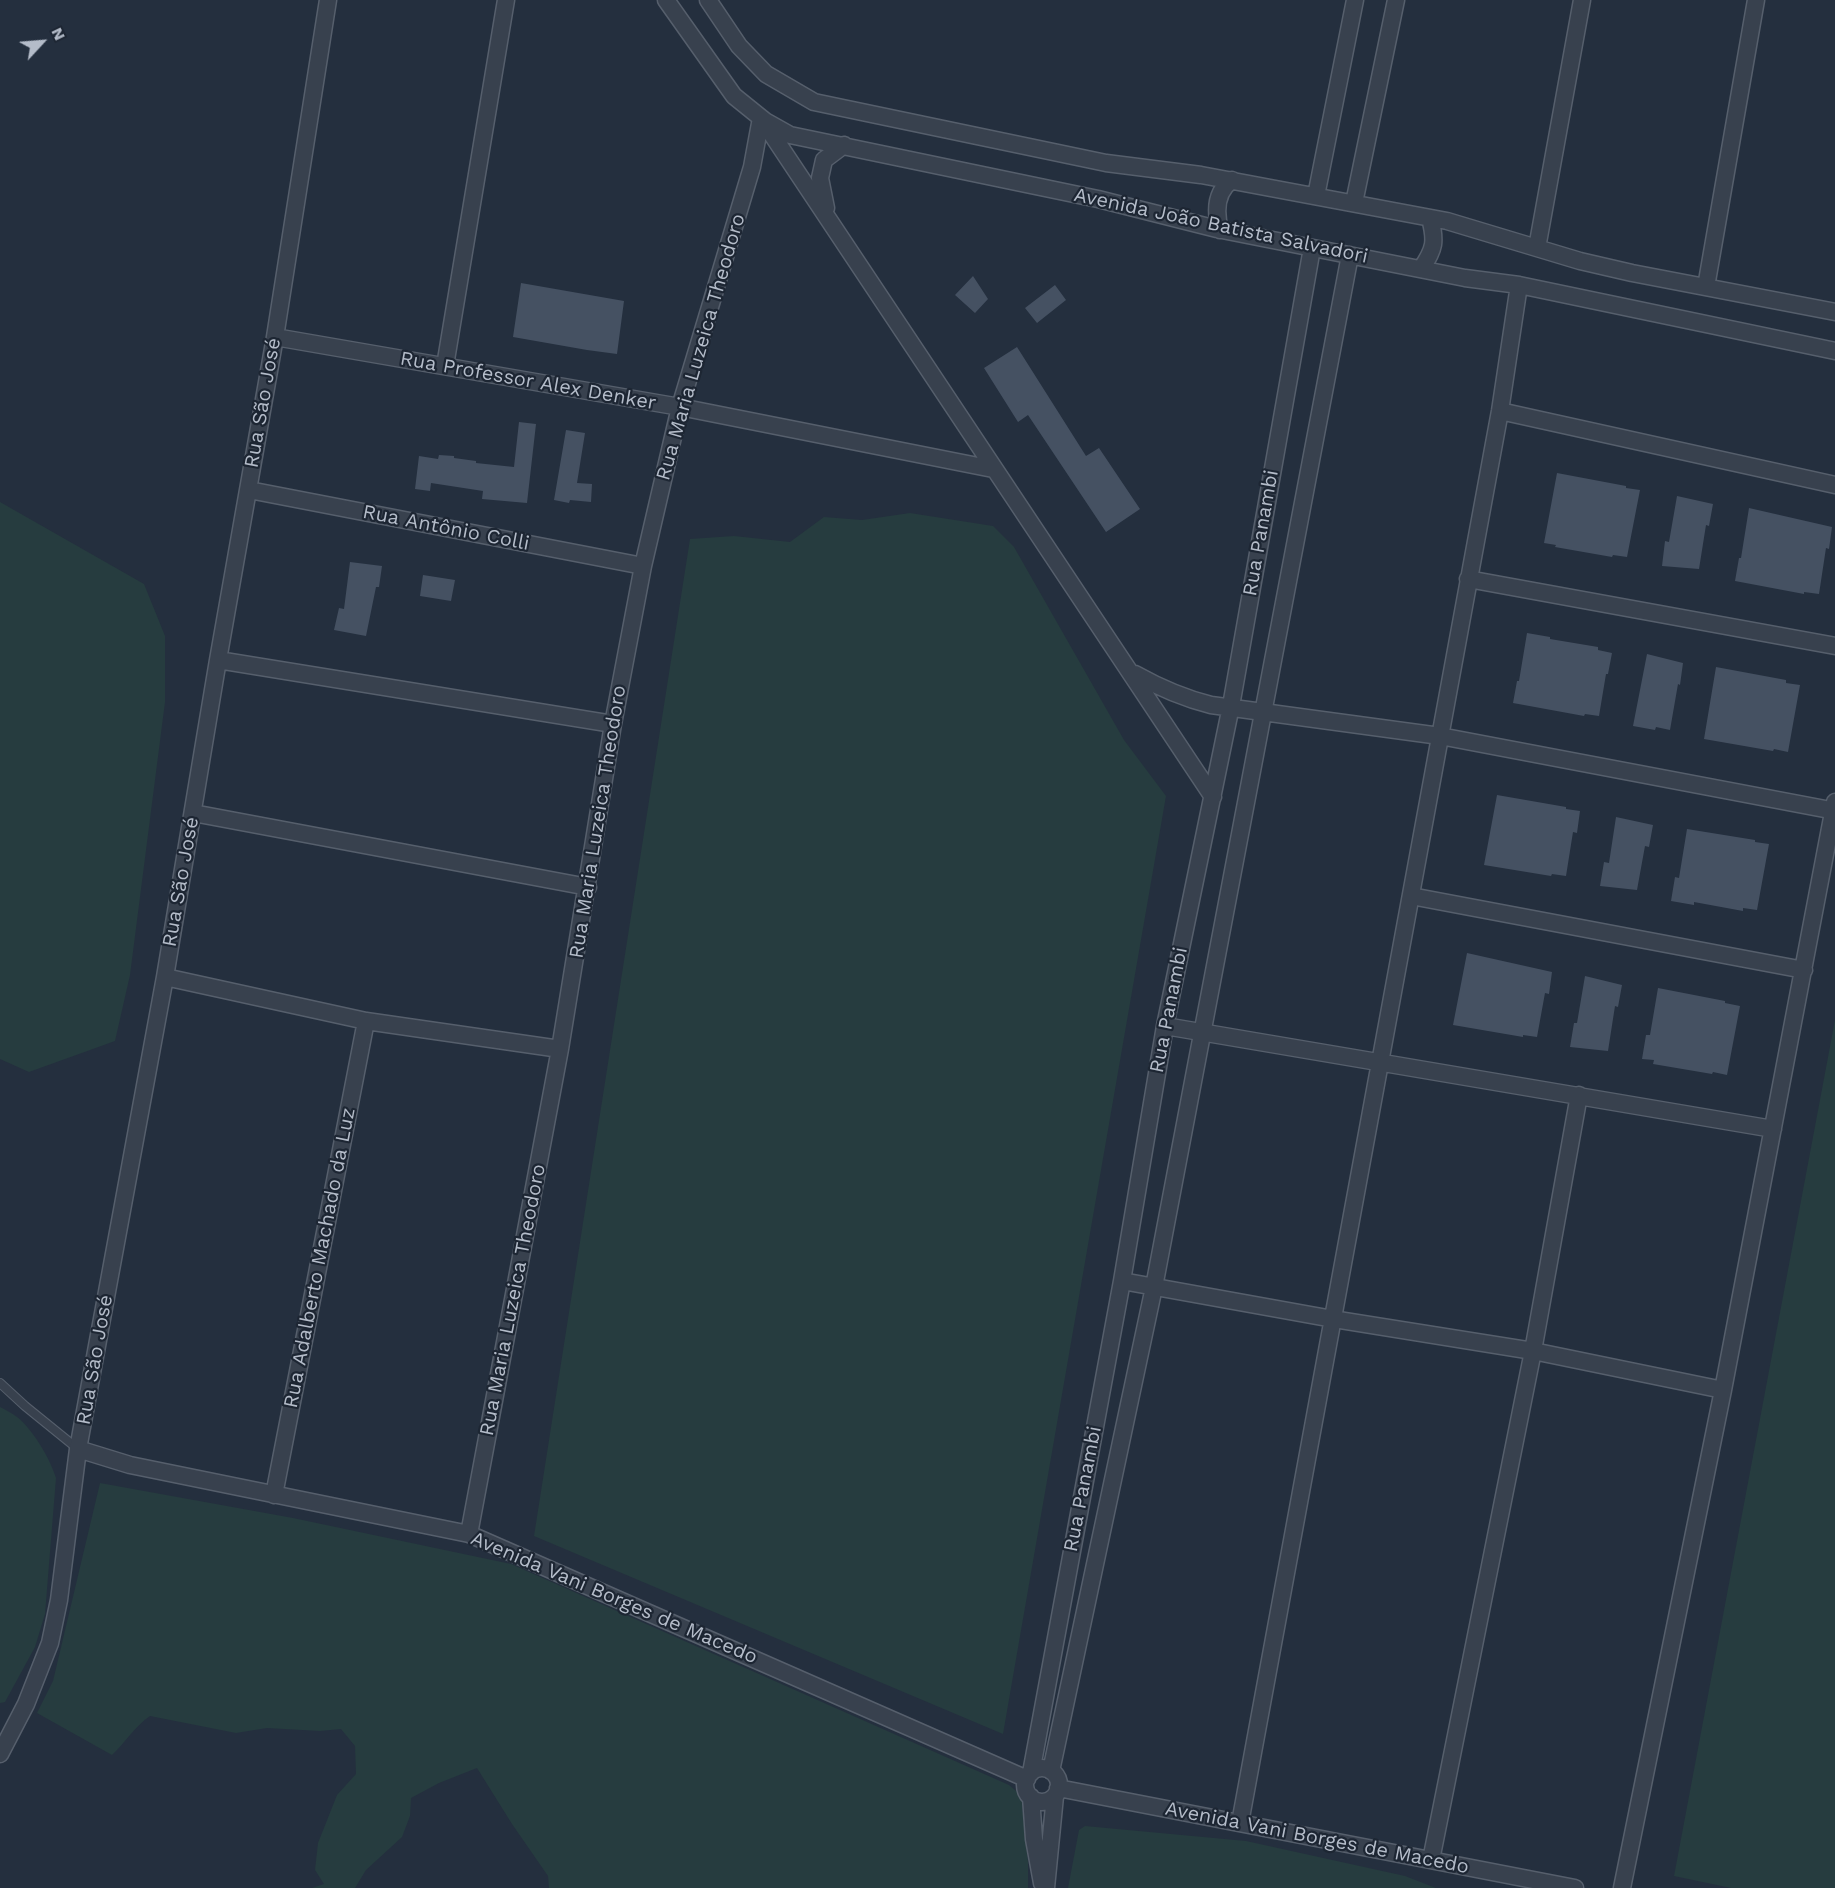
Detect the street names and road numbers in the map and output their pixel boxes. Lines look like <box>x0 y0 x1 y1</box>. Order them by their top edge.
street label: Avenida João Batista Salvadori <box>1072 183 1370 269</box>
street label: Rua Maria Luzeica Theodoro <box>651 211 751 483</box>
street label: Rua São José <box>240 336 286 470</box>
street label: Rua Professor Alex Denker <box>398 347 658 415</box>
street label: Rua Panambi <box>1238 468 1284 598</box>
street label: Rua Antônio Colli <box>361 500 531 556</box>
street label: Rua Maria Luzeica Theodoro <box>565 684 631 960</box>
street label: Rua São José <box>158 815 204 949</box>
street label: Rua Panambi <box>1145 945 1193 1075</box>
street label: Rua Adalberto Machado da Luz <box>279 1106 361 1410</box>
street label: Rua Maria Luzeica Theodoro <box>475 1162 551 1438</box>
street label: Rua São José <box>72 1293 118 1427</box>
street label: Rua Panambi <box>1059 1424 1107 1554</box>
street label: Avenida Vani Borges de Macedo <box>467 1527 761 1669</box>
street label: Avenida Vani Borges de Macedo <box>1163 1797 1471 1879</box>

